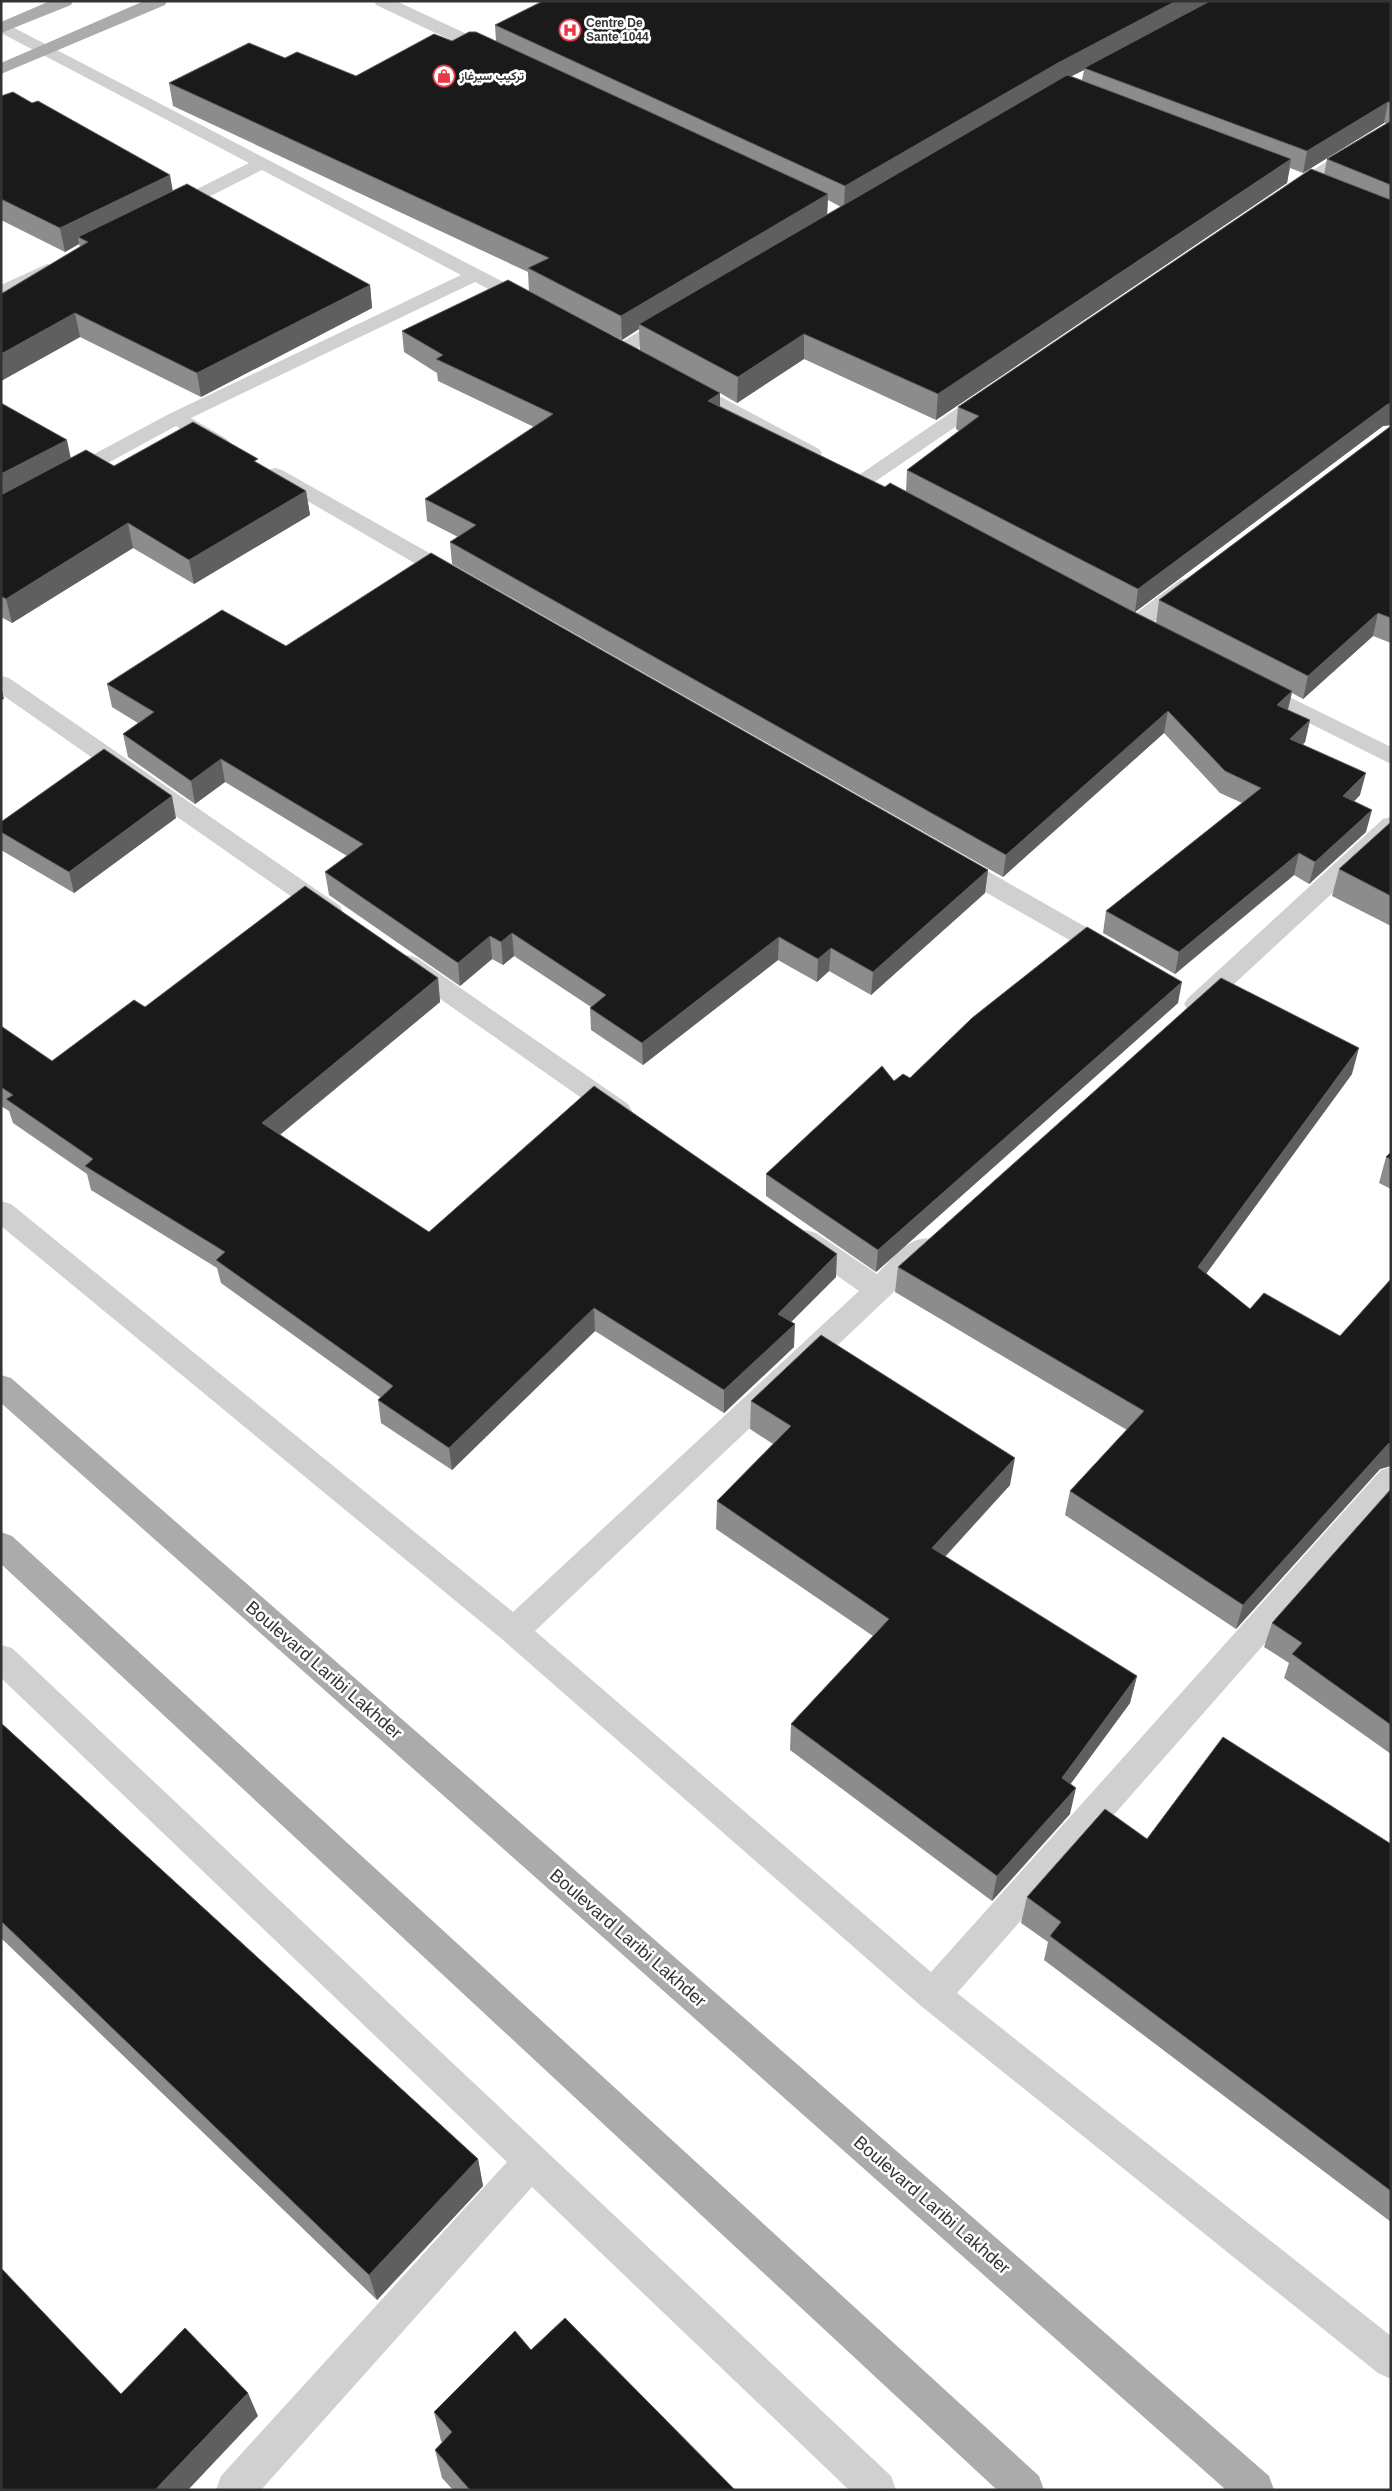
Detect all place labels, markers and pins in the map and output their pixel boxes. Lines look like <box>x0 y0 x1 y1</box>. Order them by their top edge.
place label: Centre De Sante 1044 <box>586 16 649 44</box>
hospital icon: Centre De Sante 1044 <box>558 18 582 42</box>
shop icon: تركيب سيرغاز <box>432 64 456 88</box>
place label: تركيب سيرغاز <box>459 69 524 84</box>

